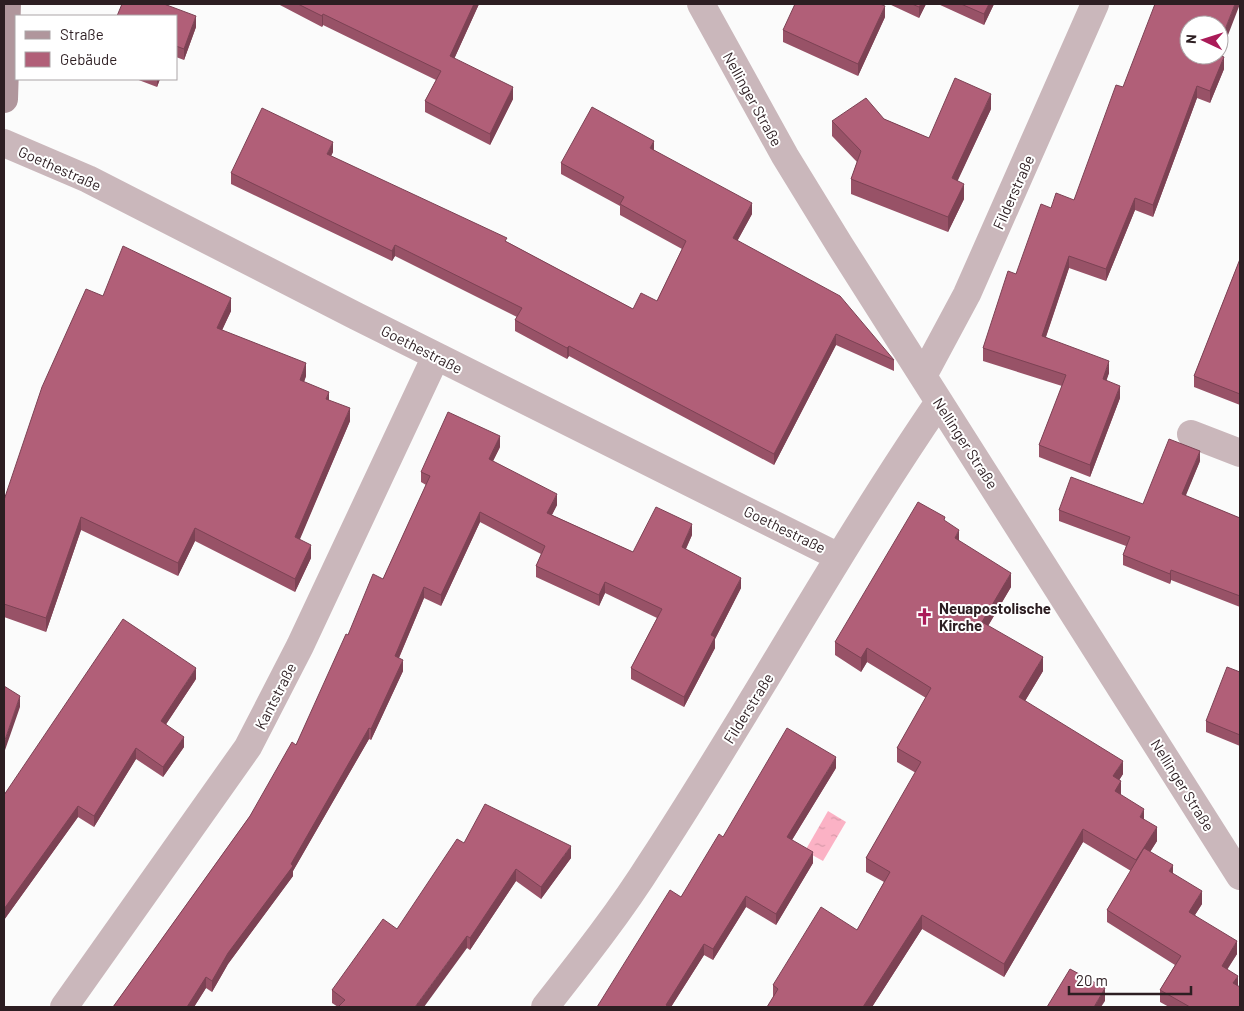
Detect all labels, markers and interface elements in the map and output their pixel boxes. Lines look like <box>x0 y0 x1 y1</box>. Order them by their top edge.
legend <box>15 15 178 80</box>
north arrow <box>1179 15 1229 65</box>
text: Straße <box>60 25 104 43</box>
text: N <box>1182 34 1199 44</box>
street label: Nellinger Straße <box>720 49 786 149</box>
text: Gebäude <box>60 50 117 68</box>
street label: Goethestraße <box>16 142 104 194</box>
street label: Filderstraße <box>989 152 1037 232</box>
street label: Goethestraße <box>378 321 466 377</box>
street label: Nellinger Straße <box>930 394 1002 492</box>
street label: Goethestraße <box>741 501 829 557</box>
place label: Neuapostolische Kirche <box>939 599 1051 634</box>
church icon: Neuapostolische Kirche <box>915 607 935 627</box>
street label: Kantstraße <box>251 660 299 732</box>
street label: Filderstraße <box>719 670 777 746</box>
street label: Nellinger Straße <box>1148 736 1218 834</box>
scale bar <box>1069 964 1192 996</box>
text: 20 m <box>1076 971 1108 989</box>

